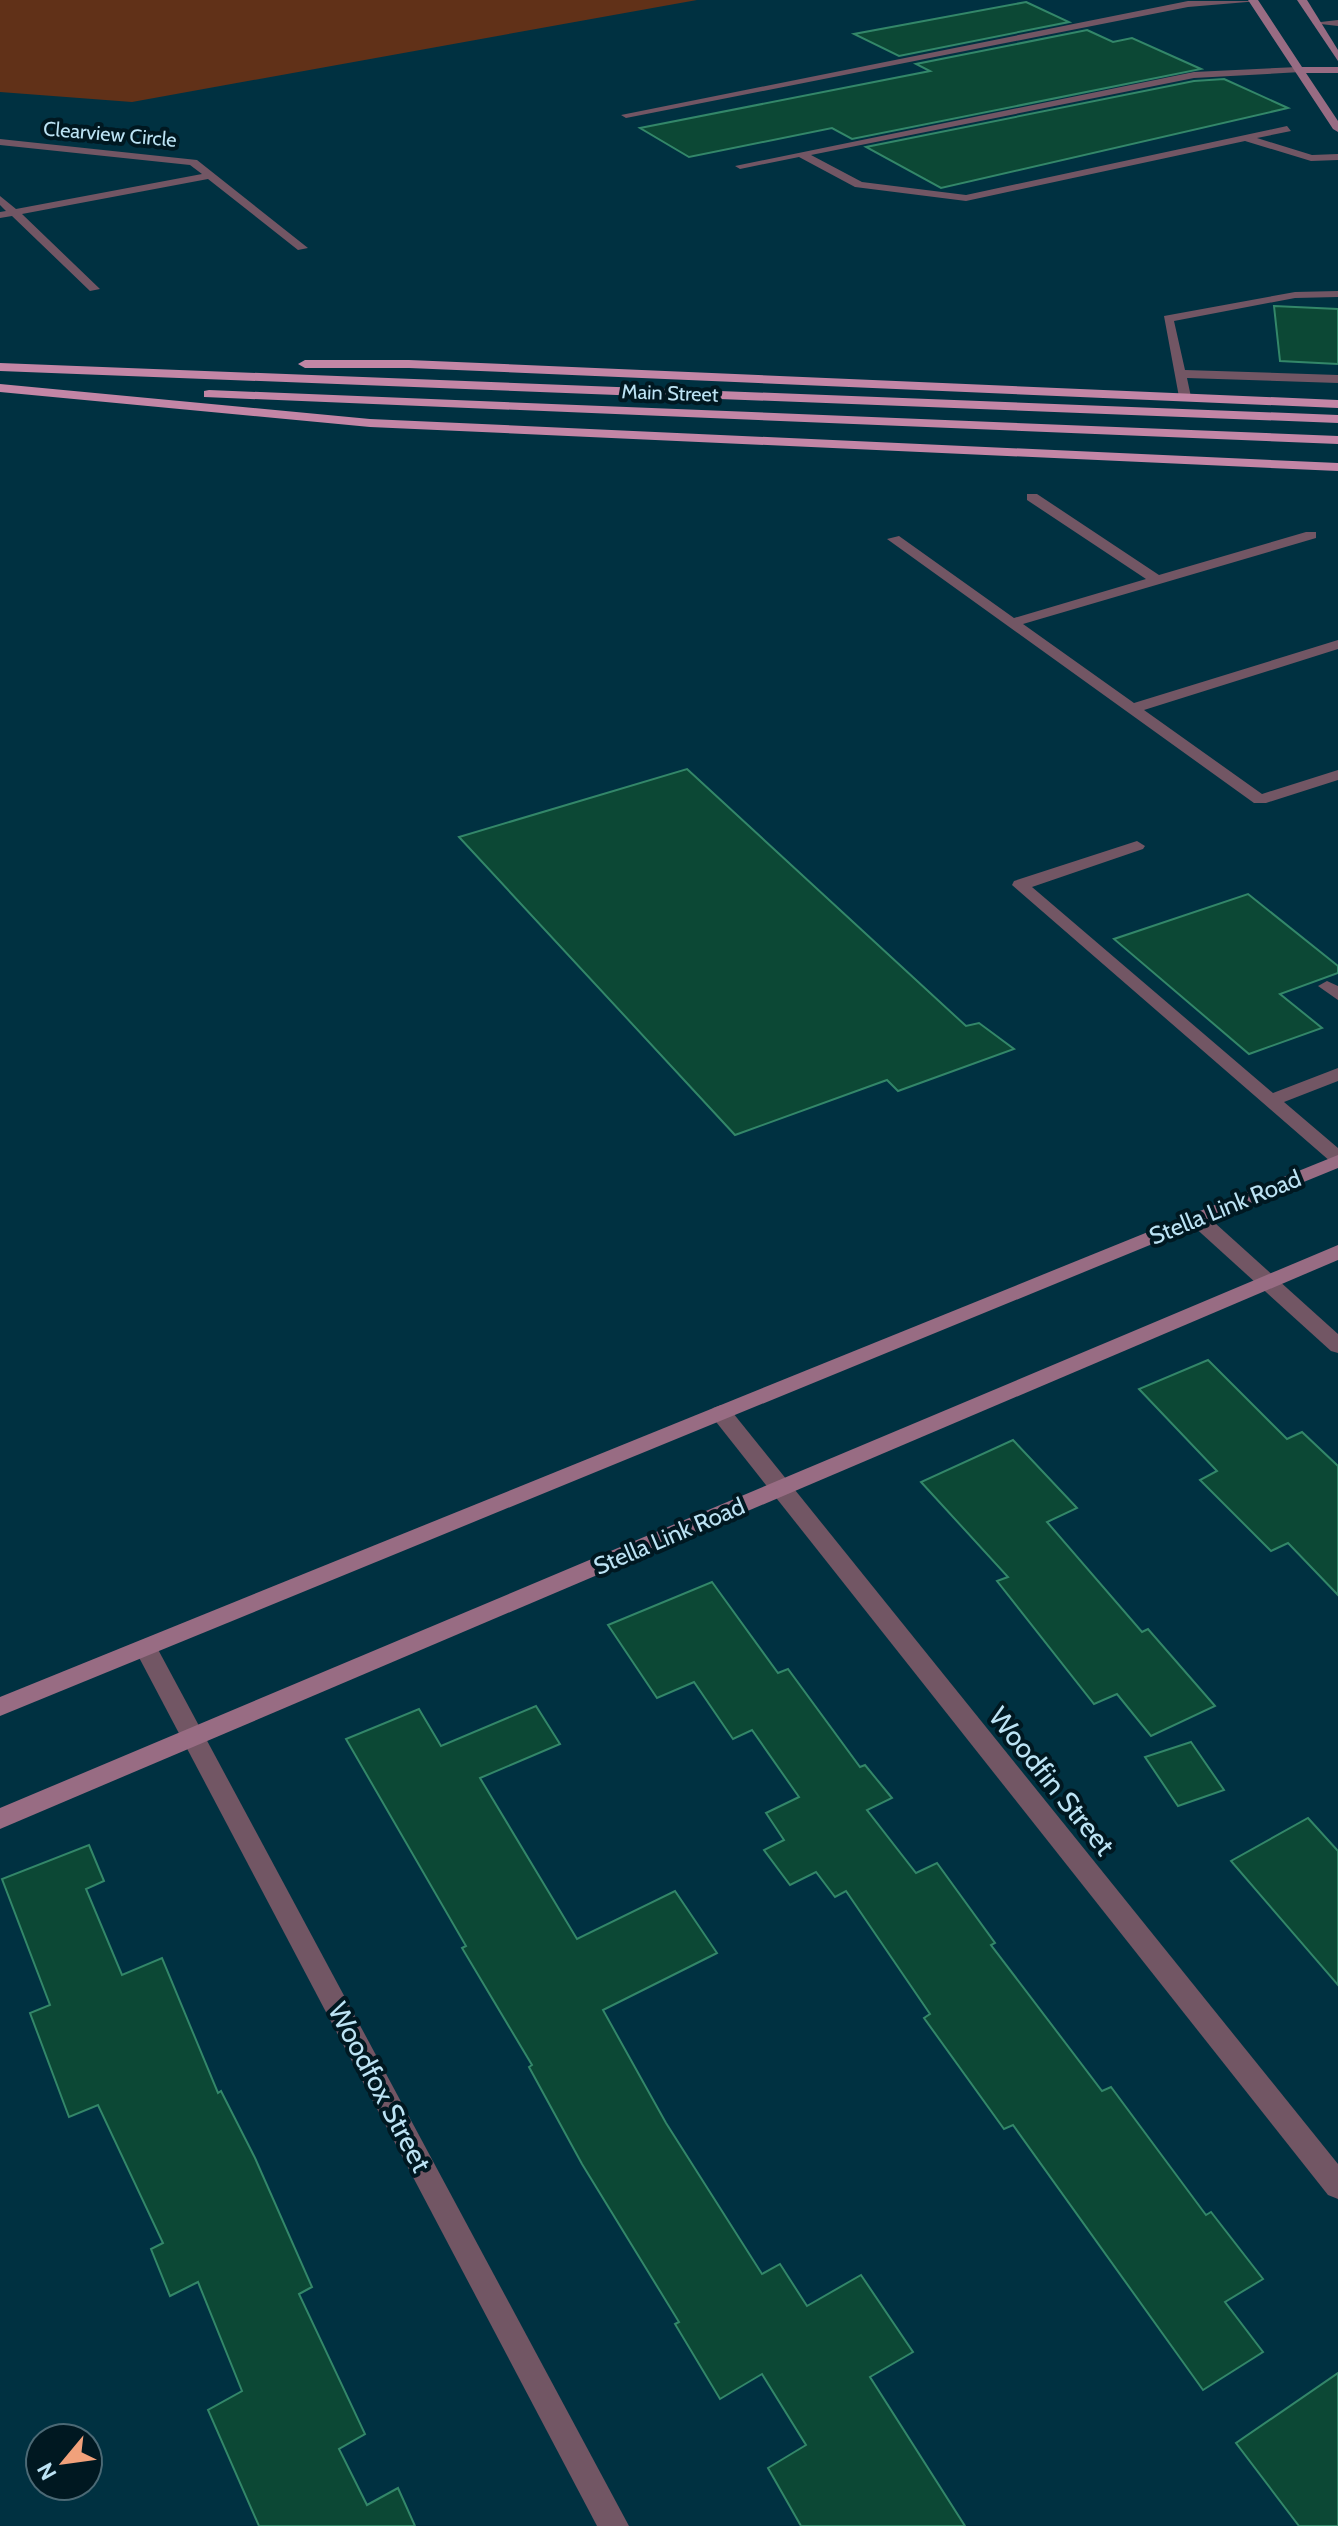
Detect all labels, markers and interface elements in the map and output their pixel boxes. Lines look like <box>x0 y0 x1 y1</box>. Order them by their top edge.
street label: Clearview Circle <box>42 116 178 152</box>
street label: Main Street <box>621 379 719 407</box>
street label: Stella Link Road <box>1145 1163 1305 1251</box>
street label: Stella Link Road <box>589 1491 749 1581</box>
street label: Woodfin Street <box>982 1700 1122 1862</box>
street label: Woodfox Street <box>321 1996 439 2178</box>
north arrow <box>24 2422 104 2502</box>
text: N <box>31 2458 63 2485</box>

